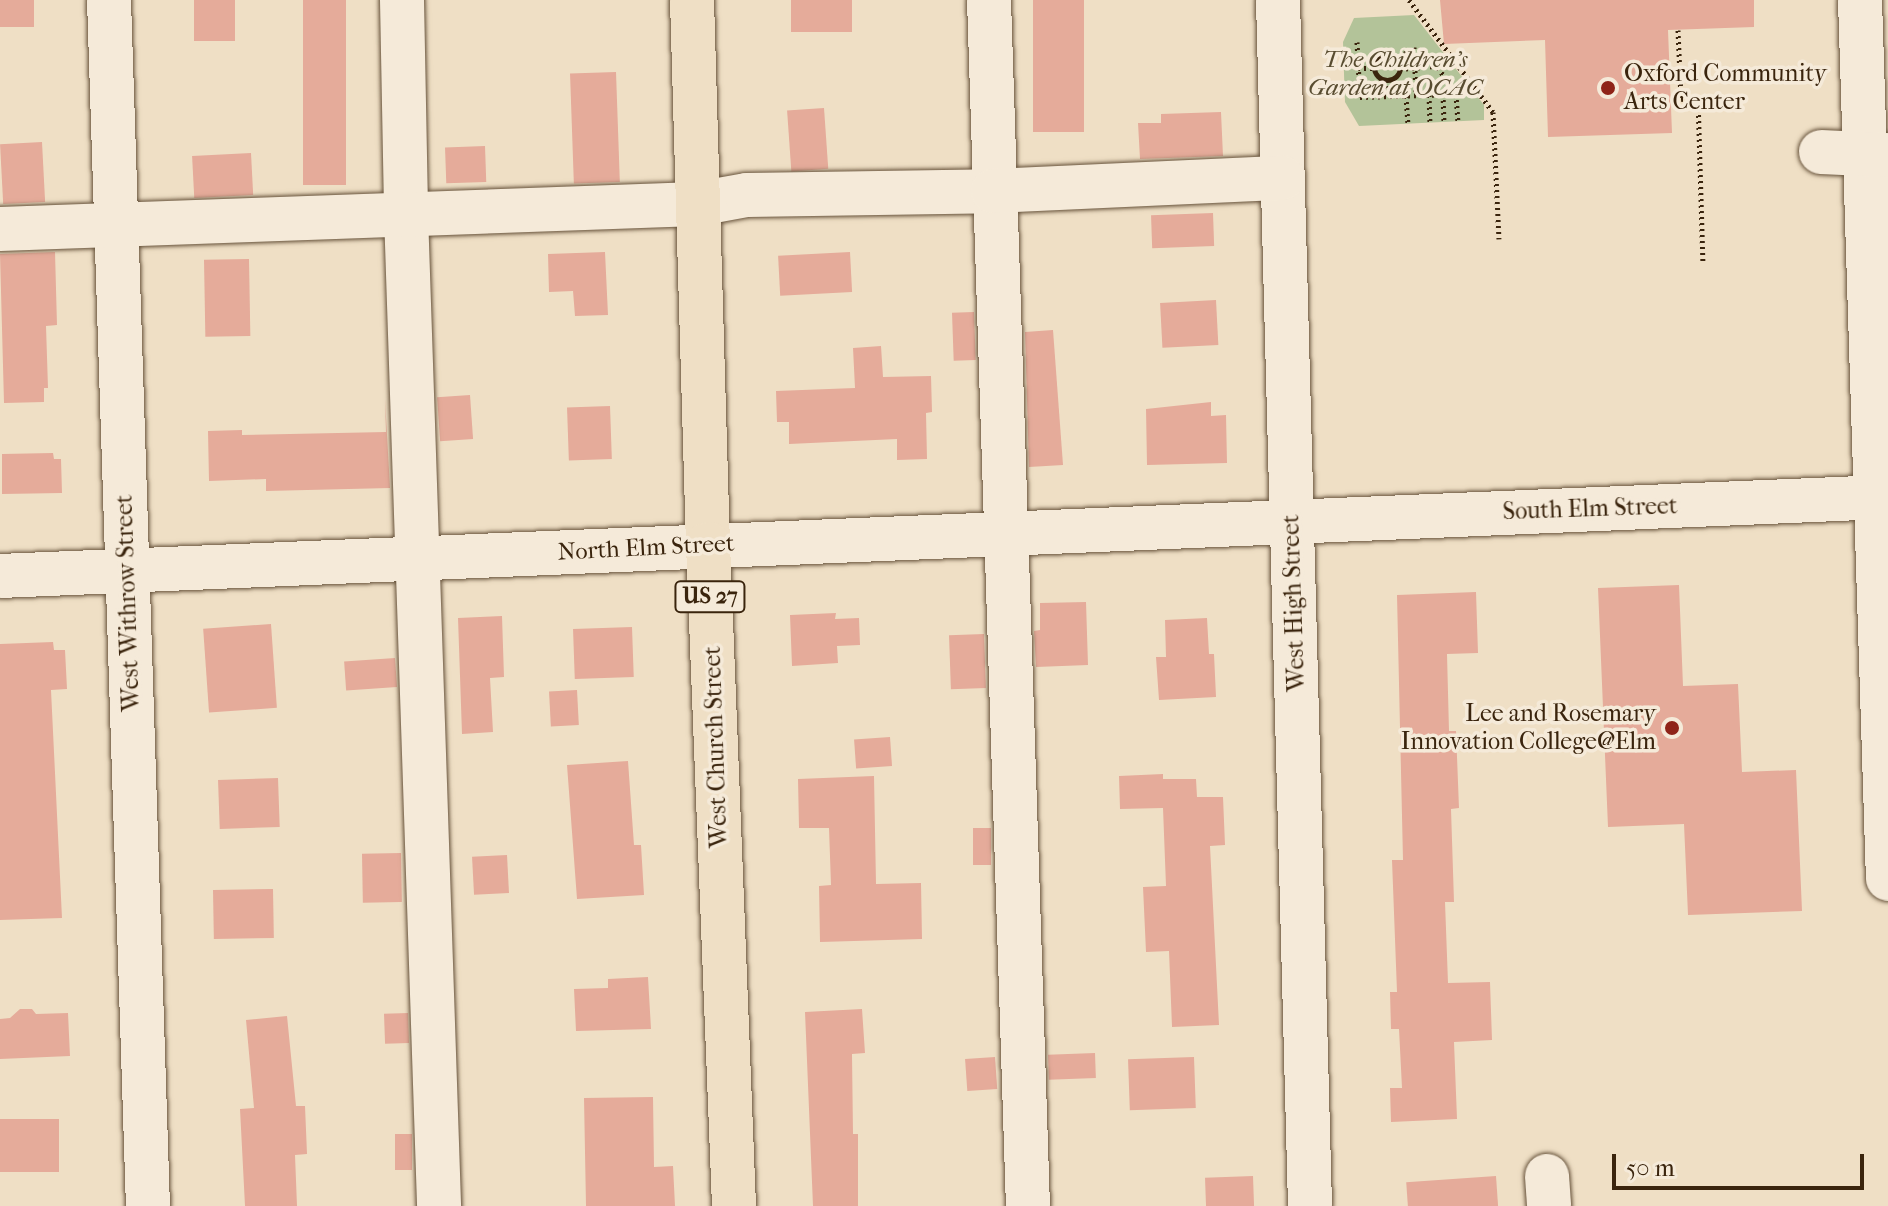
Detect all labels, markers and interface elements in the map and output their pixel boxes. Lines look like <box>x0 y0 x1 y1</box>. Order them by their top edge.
park label: The Children’s Garden at OCAC <box>1308 46 1482 102</box>
place label: Oxford Community Arts Center <box>1624 60 1827 116</box>
marker: Oxford Community Arts Center <box>1599 79 1617 97</box>
street label: South Elm Street <box>1502 492 1678 526</box>
street label: West Withrow Street <box>110 494 146 712</box>
street label: West High Street <box>1277 514 1311 692</box>
street label: North Elm Street <box>557 529 735 567</box>
road number: US 27 <box>674 579 746 615</box>
street label: West Church Street <box>698 646 734 848</box>
place label: Lee and Rosemary Innovation College@Elm <box>1401 700 1656 756</box>
marker: Lee and Rosemary Innovation College@Elm <box>1663 719 1681 737</box>
scale bar <box>1616 1138 1868 1188</box>
text: 50 m <box>1626 1154 1675 1182</box>

